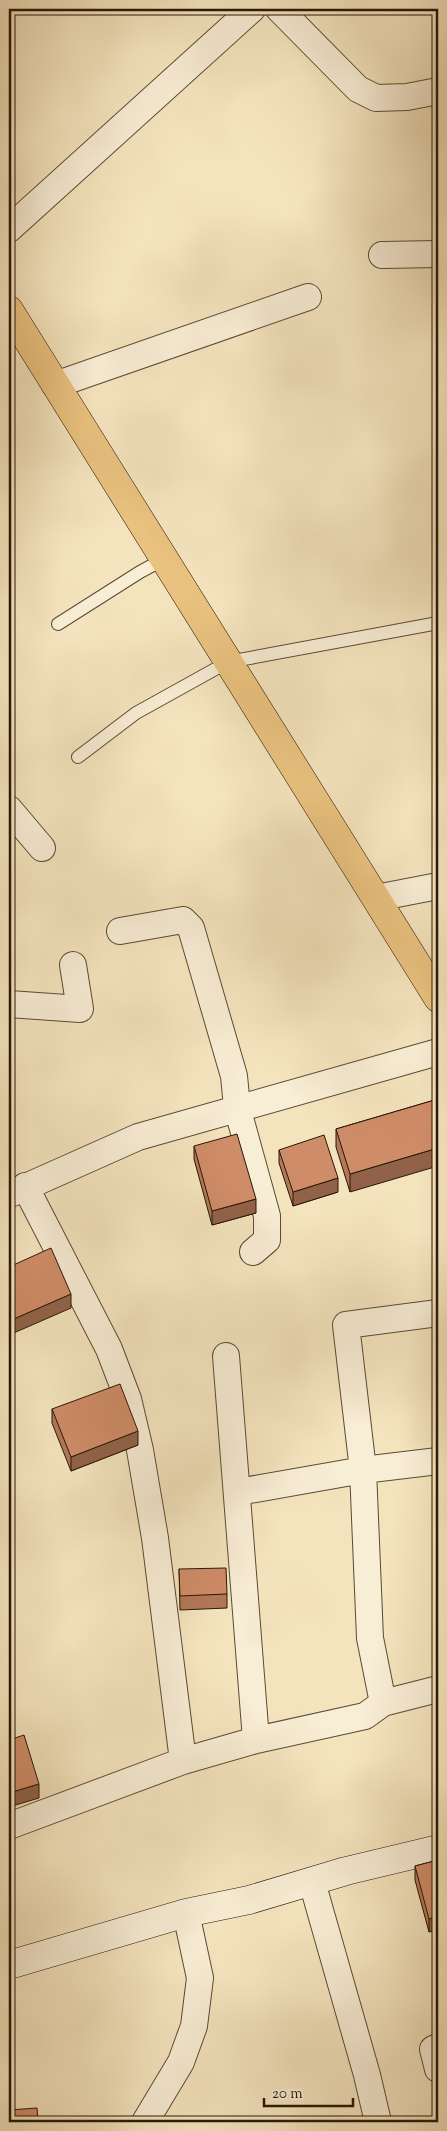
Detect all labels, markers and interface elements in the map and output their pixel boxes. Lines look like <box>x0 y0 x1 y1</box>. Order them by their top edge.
scale bar <box>264 2076 353 2108</box>
text: 20 m <box>272 2084 303 2105</box>

